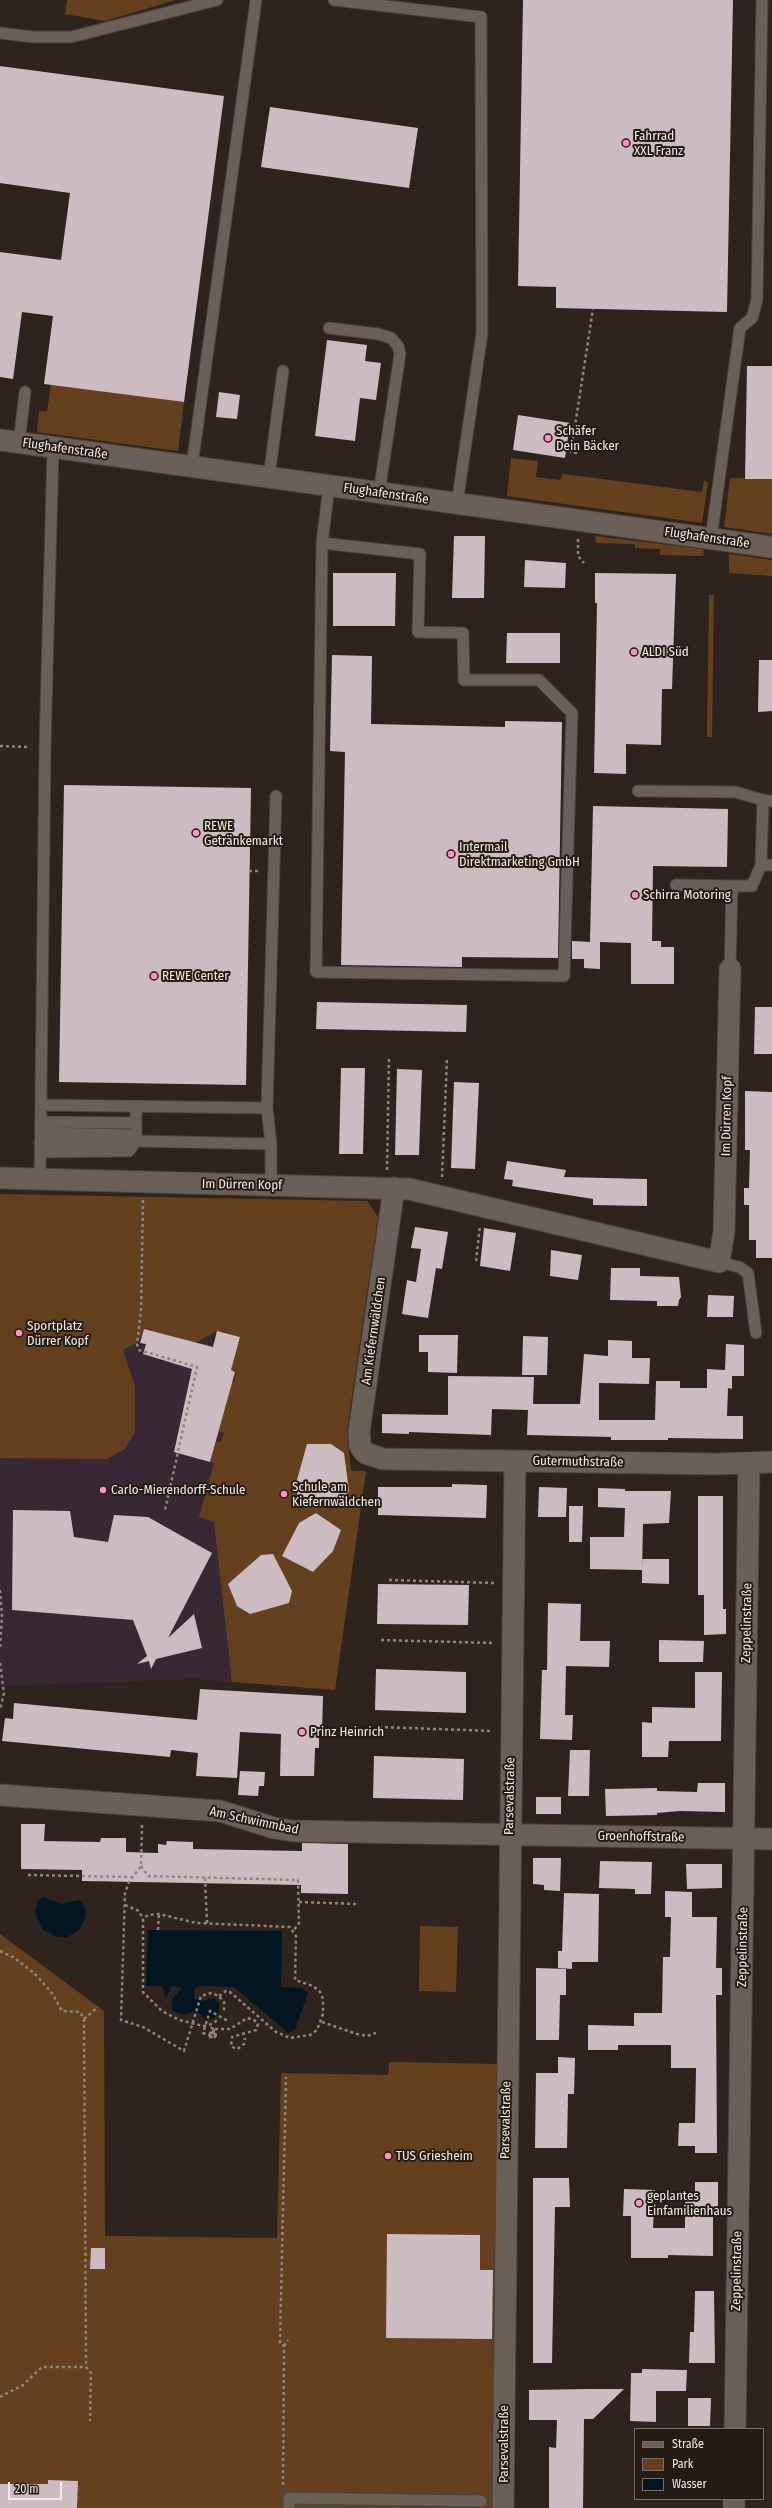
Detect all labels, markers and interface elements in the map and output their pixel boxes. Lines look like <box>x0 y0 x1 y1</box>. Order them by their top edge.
place label: Fahrrad XXL Franz <box>634 128 683 159</box>
marker: Fahrrad XXL Franz <box>621 138 631 148</box>
place label: Schäfer Dein Bäcker <box>556 423 619 454</box>
marker: Schäfer Dein Bäcker <box>543 433 553 443</box>
street label: Flughafenstraße <box>21 435 109 463</box>
street label: Flughafenstraße <box>342 480 430 508</box>
street label: Flughafenstraße <box>663 524 751 552</box>
place label: ALDI Süd <box>642 644 689 660</box>
marker: ALDI Süd <box>629 647 639 657</box>
place label: REWE Getränkemarkt <box>204 818 283 849</box>
marker: REWE Getränkemarkt <box>191 828 201 838</box>
place label: Intermail Direktmarketing GmbH <box>459 839 580 870</box>
marker: Intermail Direktmarketing GmbH <box>446 849 456 859</box>
place label: Schirra Motoring <box>643 887 731 903</box>
marker: Schirra Motoring <box>630 890 640 900</box>
place label: REWE Center <box>162 968 229 984</box>
marker: REWE Center <box>149 971 159 981</box>
street label: Im Dürren Kopf <box>719 1076 735 1156</box>
street label: Im Dürren Kopf <box>202 1177 282 1193</box>
street label: Am Kiefernwäldchen <box>359 1276 389 1386</box>
place label: Sportplatz Dürrer Kopf <box>27 1318 89 1349</box>
marker: Sportplatz Dürrer Kopf <box>14 1328 24 1338</box>
street label: Gutermuthstraße <box>532 1453 624 1471</box>
place label: Schule am Kiefernwäldchen <box>292 1479 381 1510</box>
place label: Carlo-Mierendorff-Schule <box>111 1482 246 1498</box>
marker: Carlo-Mierendorff-Schule <box>98 1485 108 1495</box>
marker: Schule am Kiefernwäldchen <box>279 1489 289 1499</box>
street label: Zeppelinstraße <box>739 1583 755 1663</box>
place label: Prinz Heinrich <box>310 1724 384 1740</box>
marker: Prinz Heinrich <box>297 1727 307 1737</box>
street label: Parsevalstraße <box>502 1757 518 1835</box>
street label: Am Schwimmbad <box>208 1804 300 1838</box>
street label: Groenhoffstraße <box>597 1828 685 1846</box>
street label: Zeppelinstraße <box>735 1907 751 1987</box>
street label: Parsevalstraße <box>498 2081 514 2159</box>
place label: TUS Griesheim <box>396 2148 473 2164</box>
marker: TUS Griesheim <box>383 2151 393 2161</box>
place label: geplantes Einfamilienhaus <box>647 2188 732 2219</box>
marker: geplantes Einfamilienhaus <box>634 2198 644 2208</box>
street label: Zeppelinstraße <box>729 2231 745 2311</box>
street label: Parsevalstraße <box>496 2405 512 2483</box>
legend <box>634 2428 764 2500</box>
text: Straße <box>672 2437 704 2451</box>
text: Park <box>672 2457 693 2471</box>
scale bar <box>10 2474 64 2500</box>
text: Wasser <box>672 2477 707 2491</box>
text: 20 m <box>15 2482 39 2496</box>

